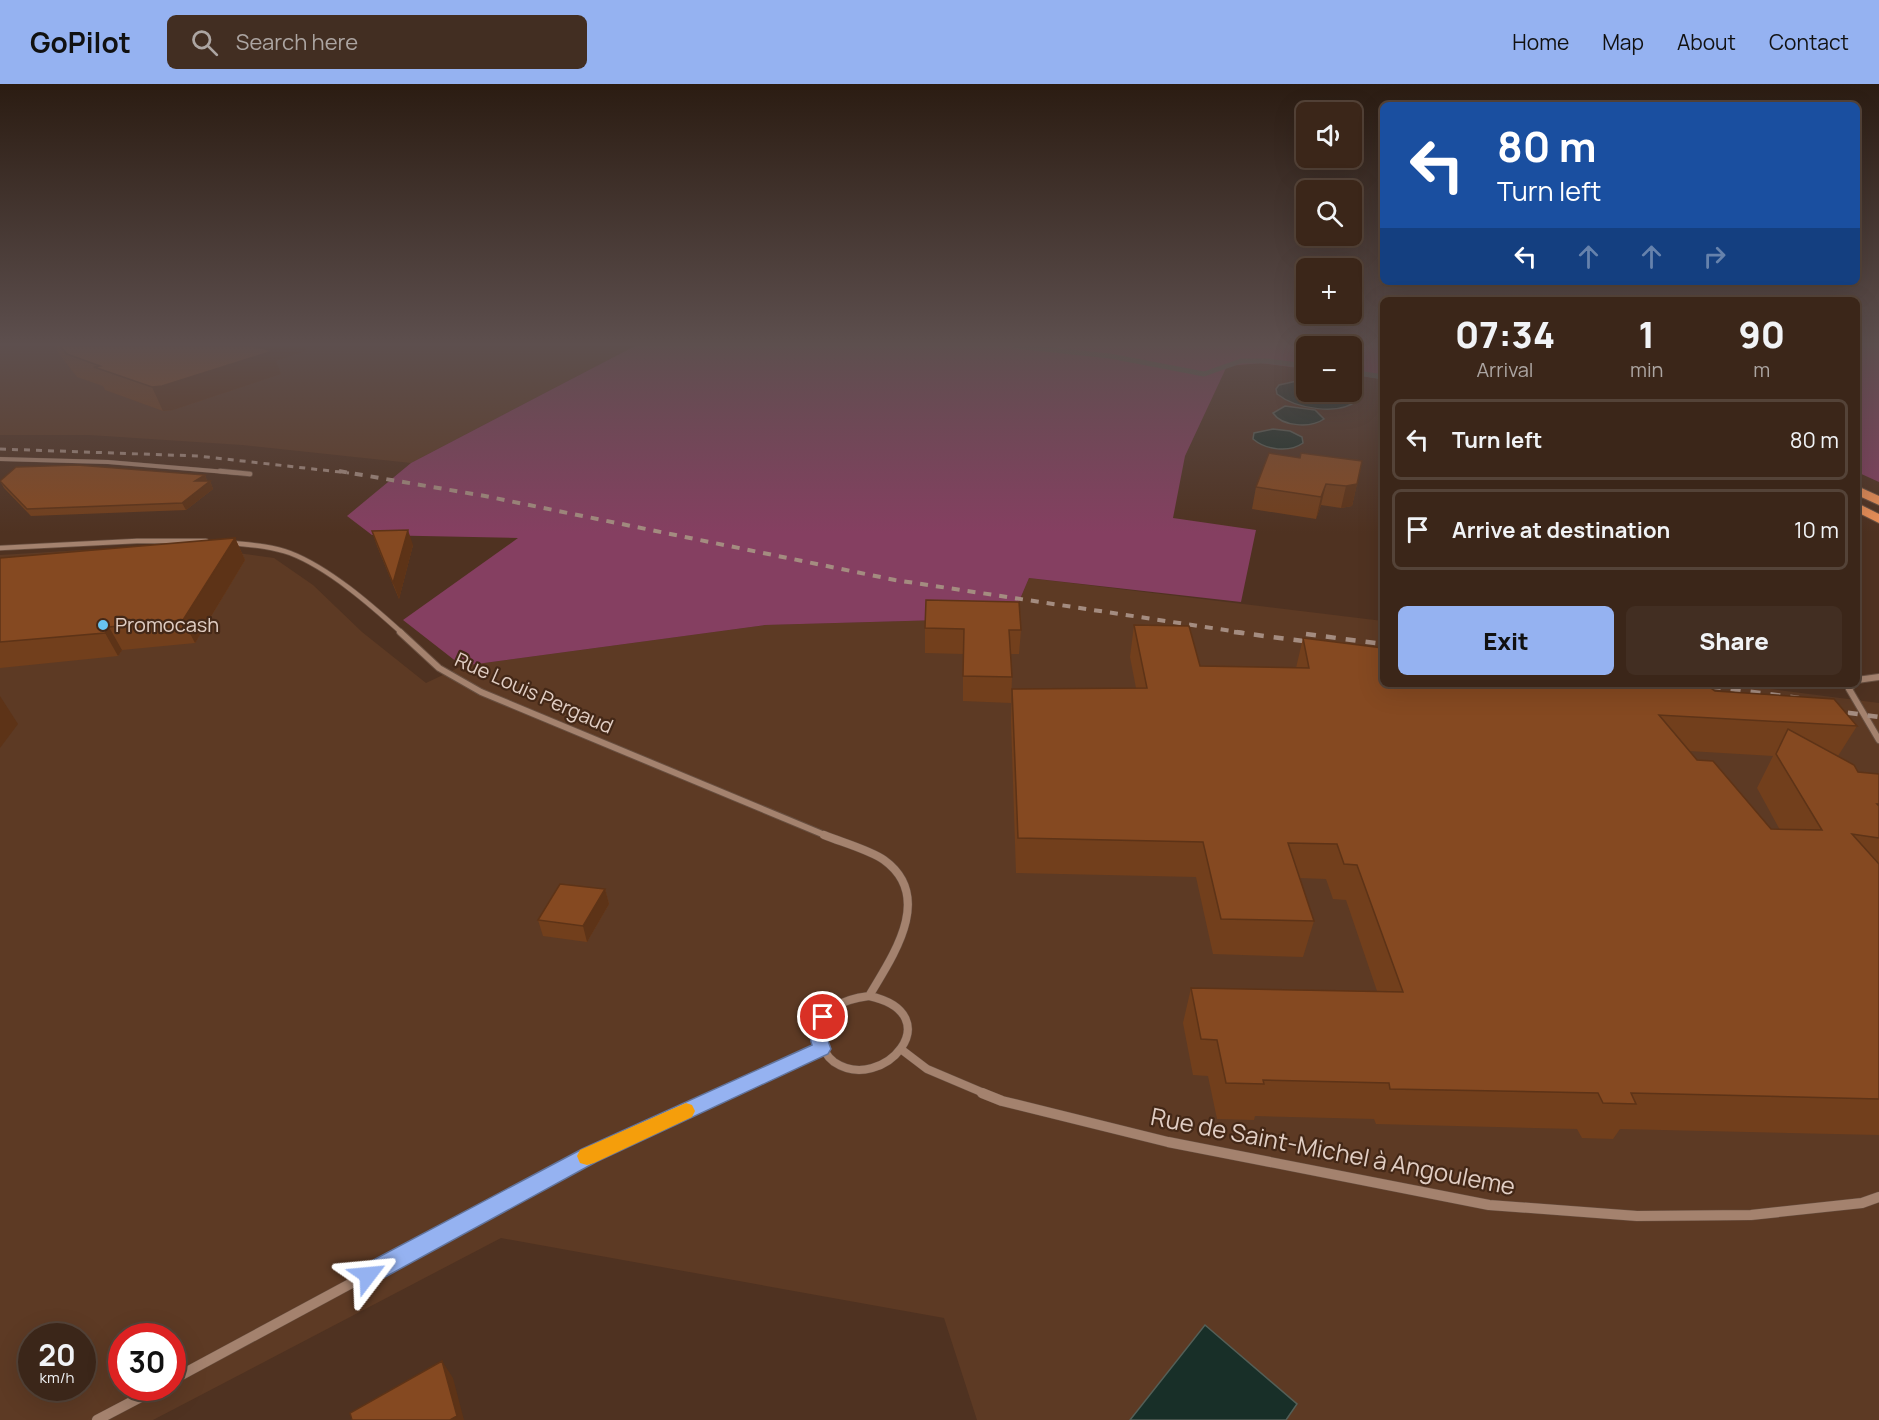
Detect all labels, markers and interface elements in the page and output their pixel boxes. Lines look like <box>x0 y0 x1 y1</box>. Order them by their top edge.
search box <box>167 15 587 69</box>
text: GoPilot <box>30 23 131 61</box>
icon: search <box>188 26 221 59</box>
text: Search here <box>236 27 358 57</box>
text: Home <box>1512 28 1569 56</box>
text: Map <box>1602 28 1644 56</box>
text: About <box>1677 28 1736 56</box>
text: Contact <box>1769 28 1849 56</box>
map controls <box>1296 102 1362 402</box>
button: sound <box>1296 102 1362 168</box>
text: 80 m <box>1497 117 1597 175</box>
icon: left <box>1398 126 1476 204</box>
text: Turn left <box>1497 172 1601 209</box>
button: search <box>1296 180 1362 246</box>
icon: left <box>1509 240 1542 273</box>
icon: ahead <box>1572 240 1605 273</box>
icon: ahead <box>1635 240 1668 273</box>
icon: right <box>1698 240 1731 273</box>
button: + <box>1296 258 1362 324</box>
text: 07:34 <box>1455 310 1555 359</box>
text: 1 <box>1639 310 1655 359</box>
text: 90 <box>1738 310 1785 359</box>
button: − <box>1296 336 1362 402</box>
text: Arrival <box>1476 356 1534 383</box>
text: min <box>1630 356 1663 383</box>
text: m <box>1753 356 1770 383</box>
icon: left <box>1401 423 1434 456</box>
text: Turn left <box>1452 425 1542 455</box>
text: 80 m <box>1790 425 1839 455</box>
icon: arrive <box>1401 513 1434 546</box>
text: Arrive at destination <box>1452 515 1670 545</box>
text: 10 m <box>1794 515 1839 545</box>
button: Exit <box>1398 606 1614 675</box>
button: Share <box>1626 606 1842 675</box>
place label: Promocash <box>115 611 219 638</box>
marker: Promocash <box>96 618 110 632</box>
street label: Rue Louis Pergaud <box>451 646 618 740</box>
pin <box>797 991 848 1042</box>
icon: arrive <box>806 1000 839 1033</box>
street label: Rue de Saint-Michel à Angouleme <box>1148 1099 1518 1202</box>
position arrow <box>336 1243 400 1307</box>
speed limit sign: 30 <box>108 1323 186 1401</box>
text: 20 <box>38 1334 76 1375</box>
text: km/h <box>40 1367 74 1388</box>

